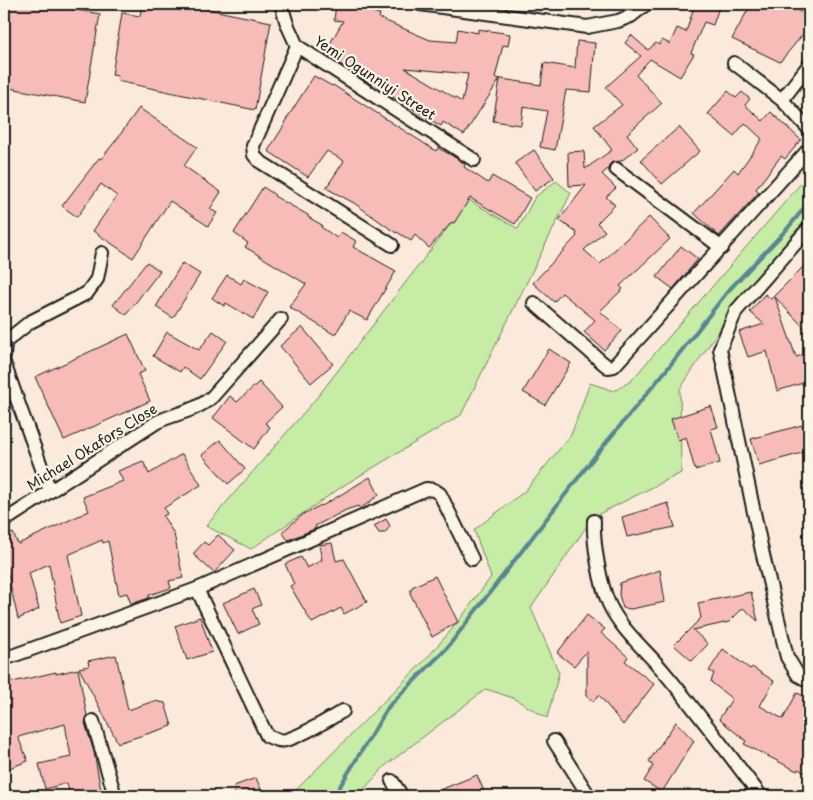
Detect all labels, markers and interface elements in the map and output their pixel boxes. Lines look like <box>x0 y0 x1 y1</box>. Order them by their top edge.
street label: Yemi Ogunniyi Street <box>310 30 441 125</box>
street label: Michael Okafors Close <box>23 398 161 495</box>

